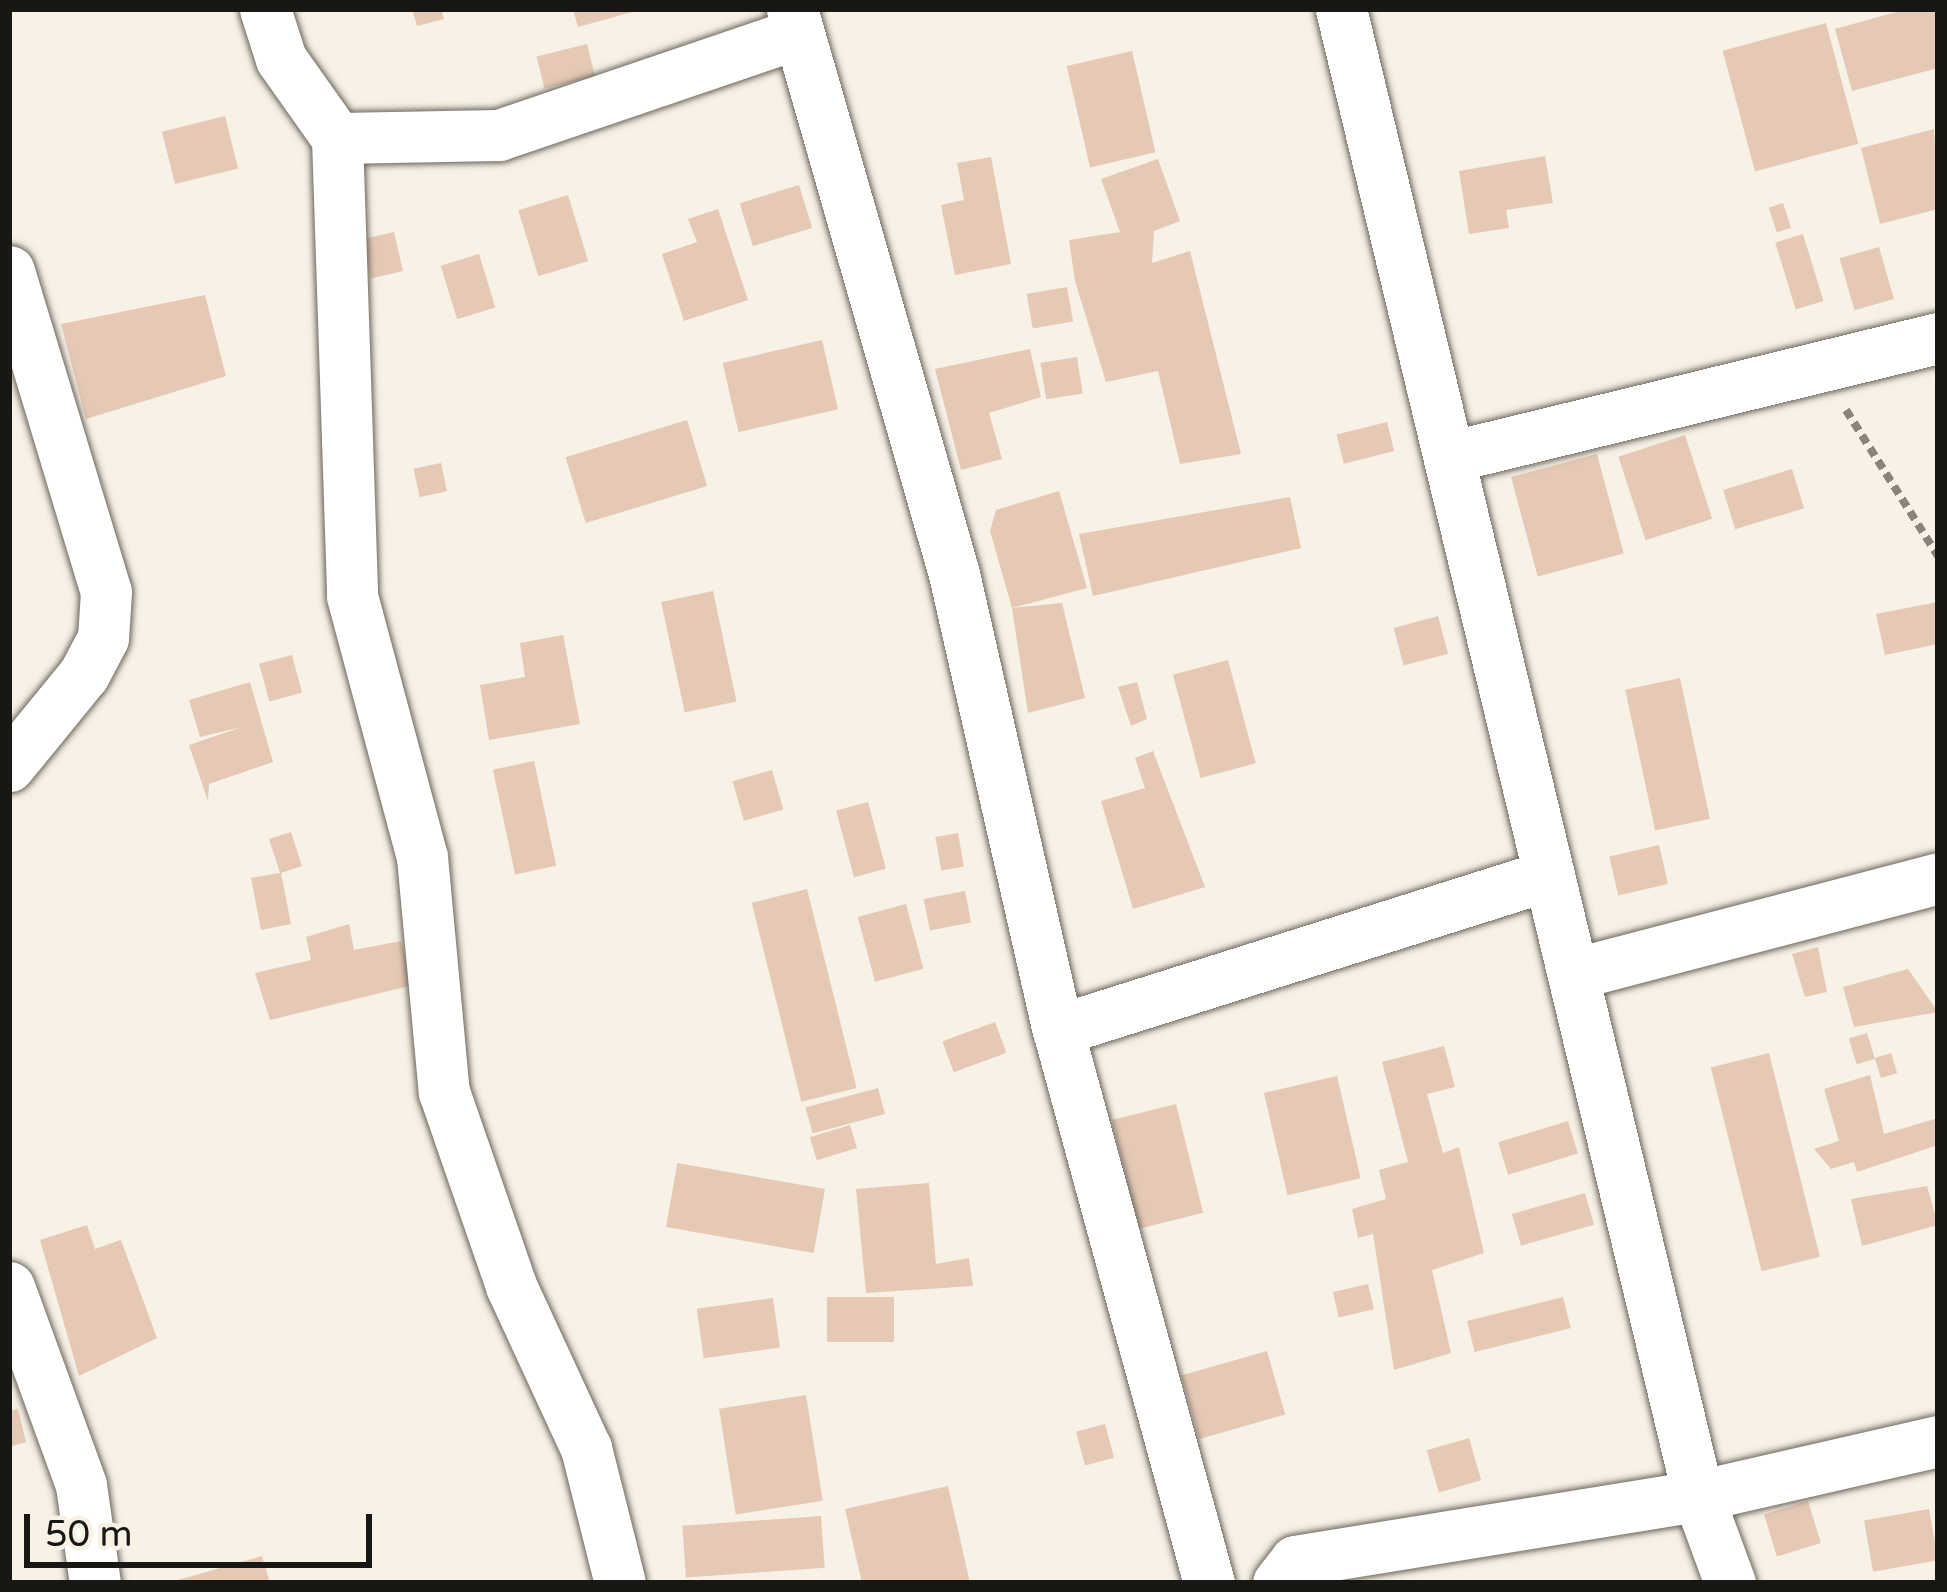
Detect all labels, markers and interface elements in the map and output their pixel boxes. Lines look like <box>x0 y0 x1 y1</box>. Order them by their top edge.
scale bar <box>30 1490 378 1564</box>
text: 50 m <box>45 1513 133 1556</box>

